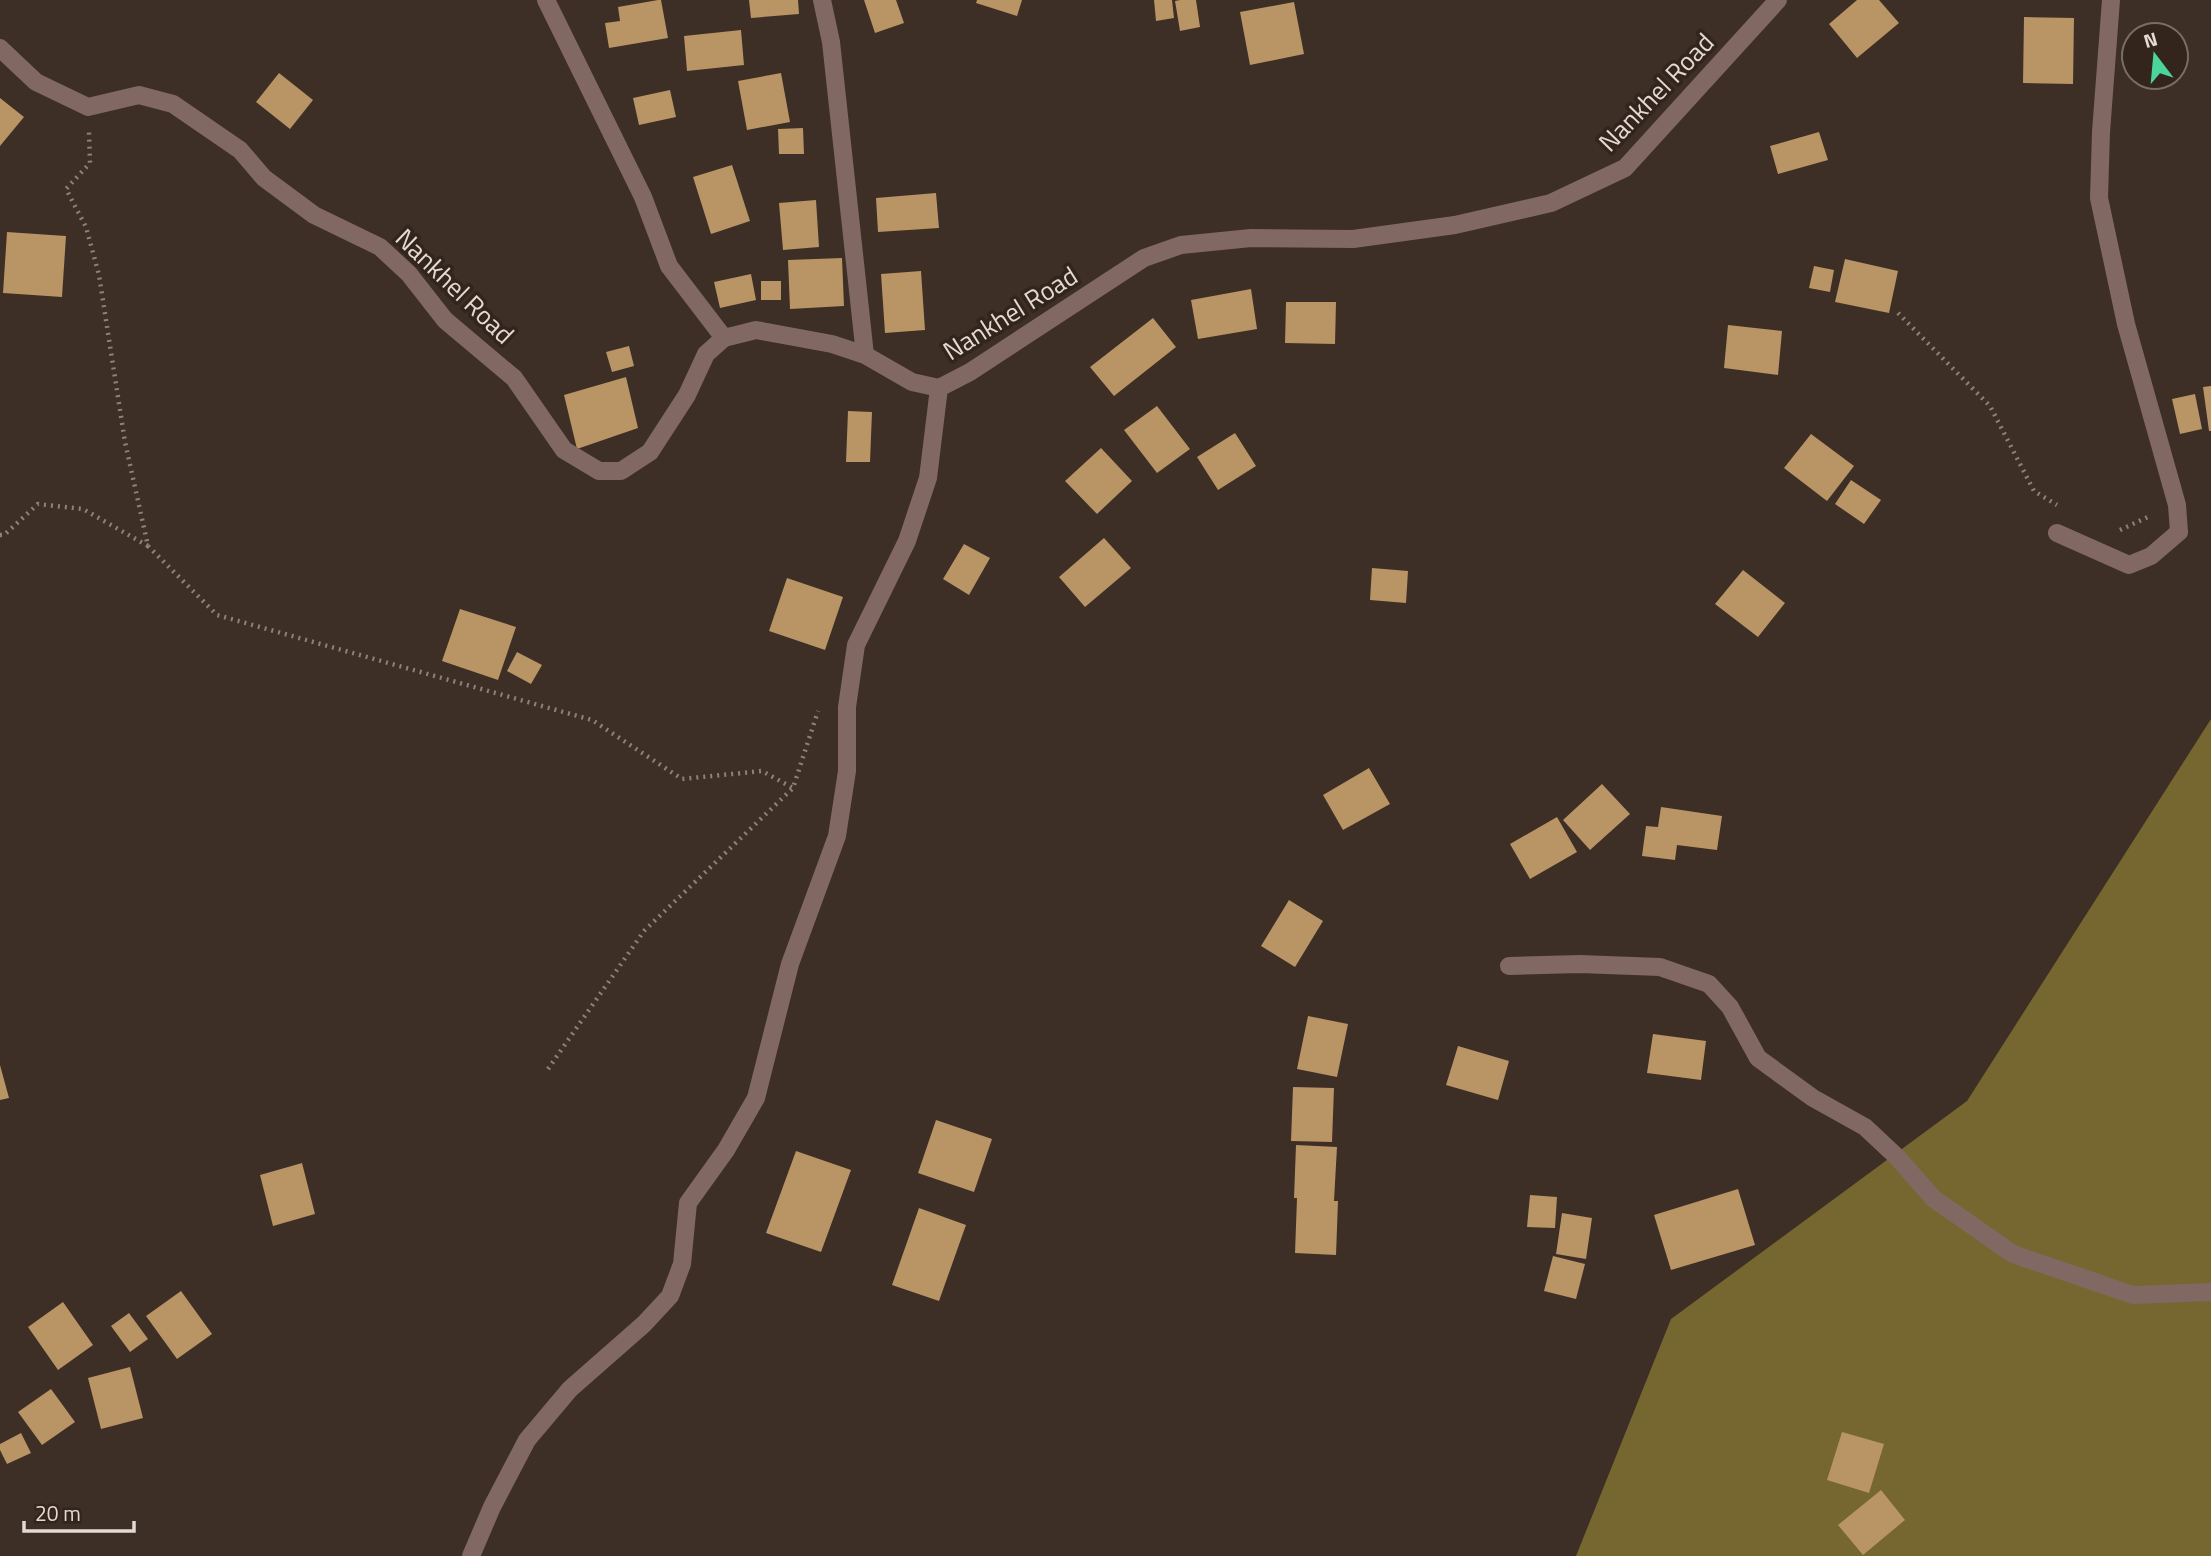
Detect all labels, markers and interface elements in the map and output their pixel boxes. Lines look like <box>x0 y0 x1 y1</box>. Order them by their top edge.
north arrow <box>2120 21 2190 91</box>
text: N <box>2140 23 2161 55</box>
street label: Nankhel Road <box>1589 24 1723 160</box>
street label: Nankhel Road <box>387 219 523 353</box>
street label: Nankhel Road <box>935 256 1085 370</box>
scale bar <box>24 1490 135 1534</box>
text: 20 m <box>35 1497 81 1529</box>

